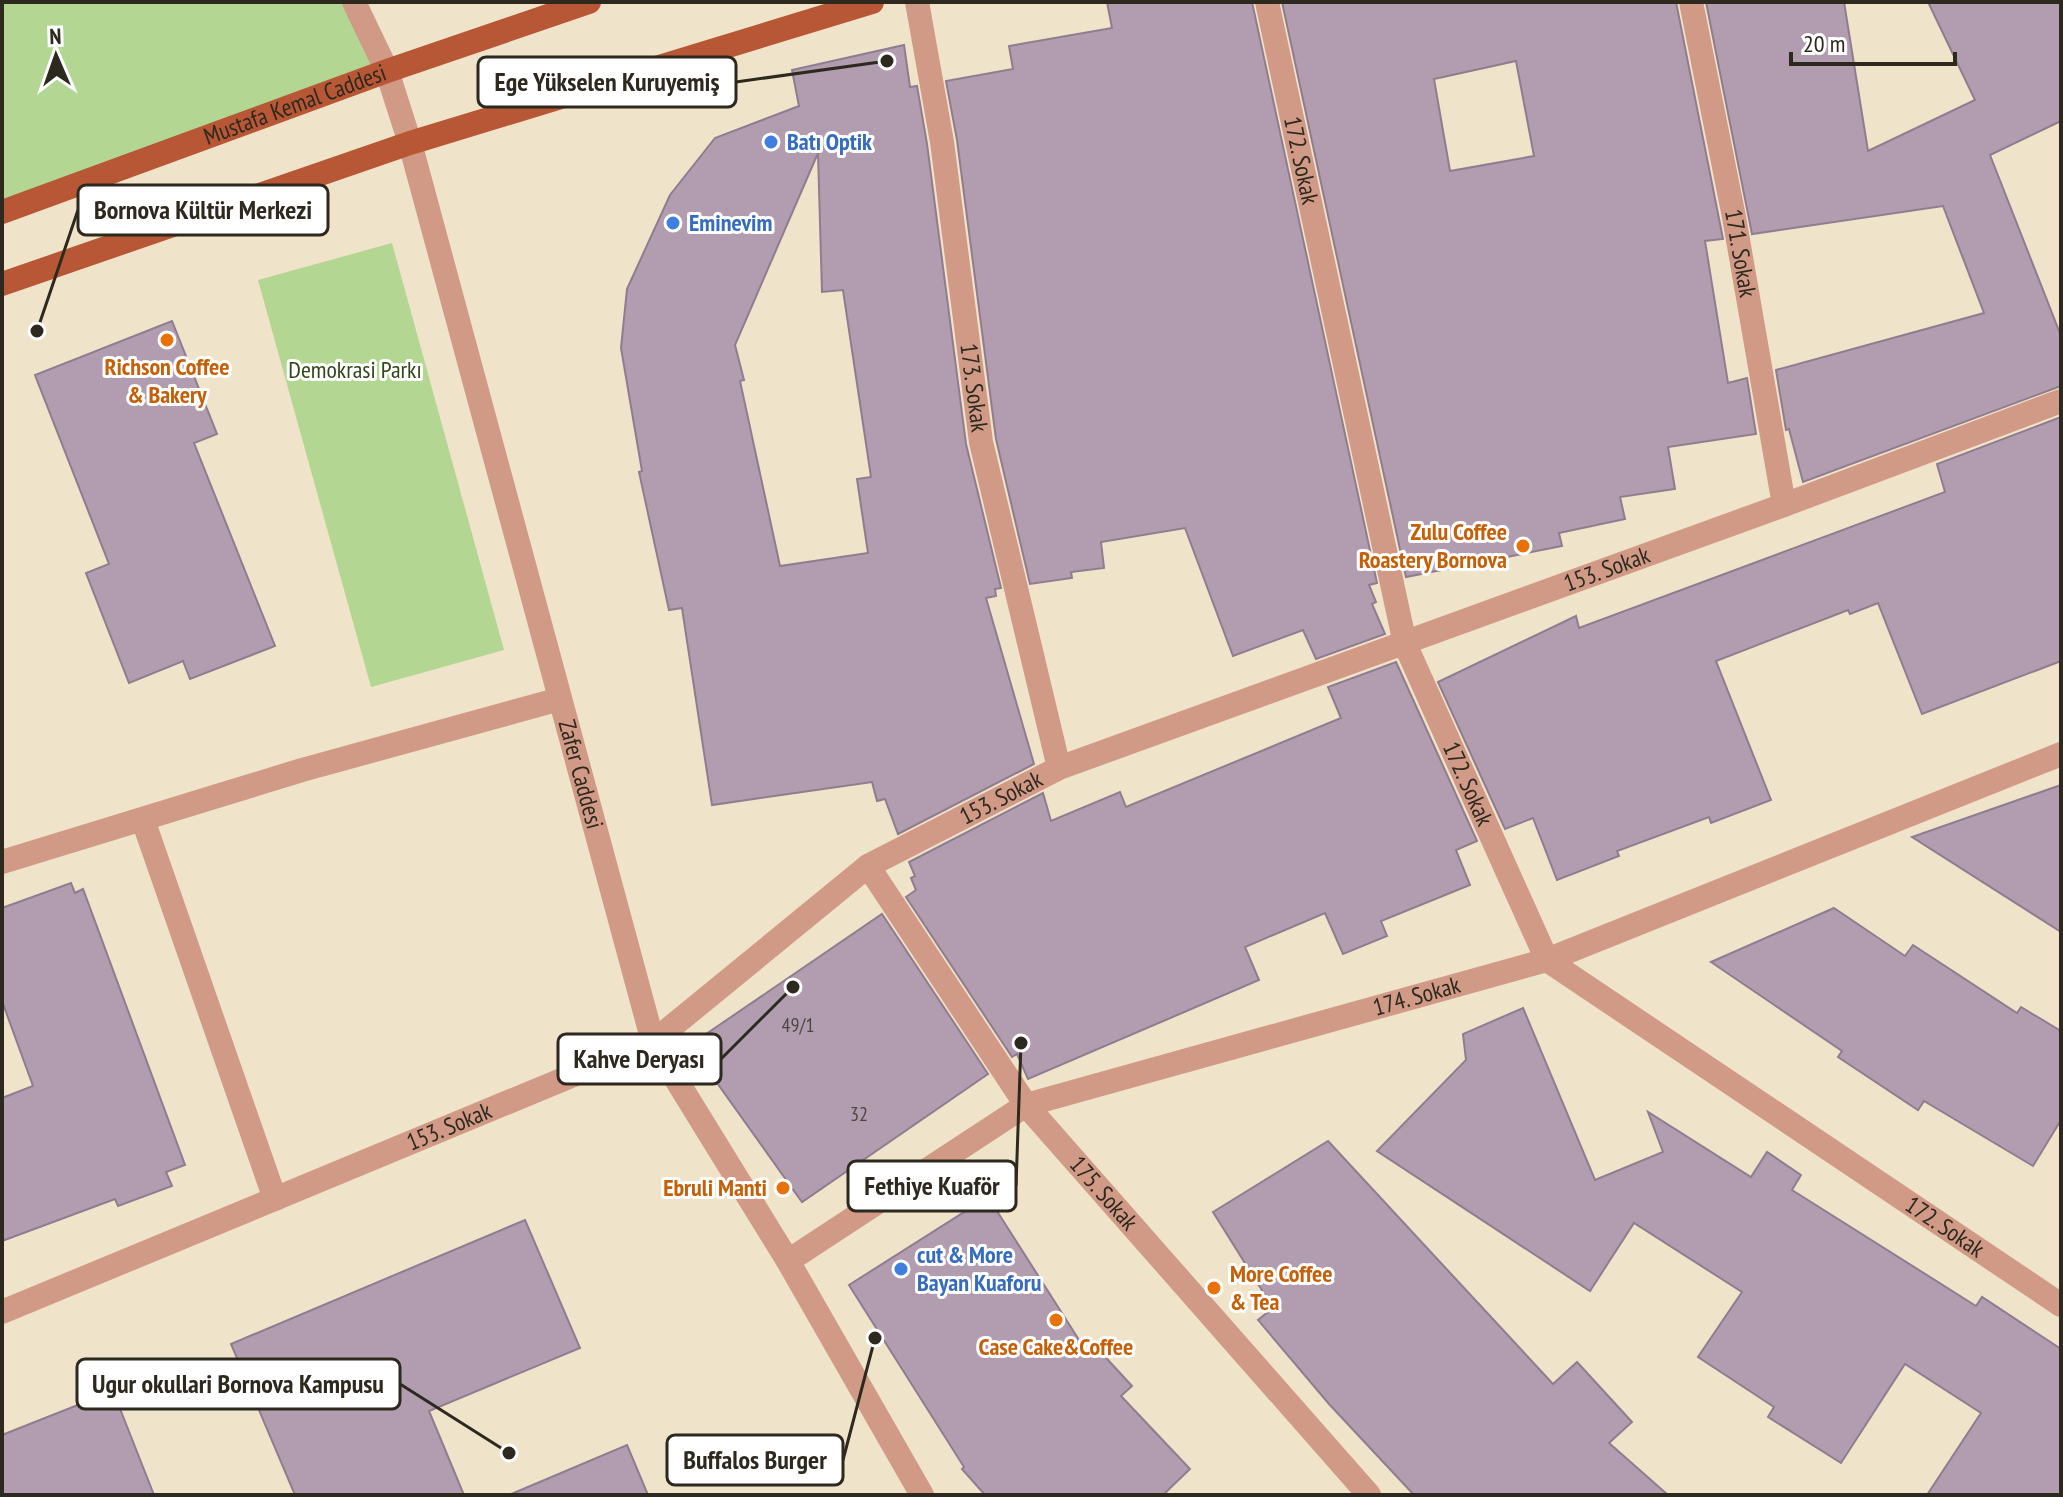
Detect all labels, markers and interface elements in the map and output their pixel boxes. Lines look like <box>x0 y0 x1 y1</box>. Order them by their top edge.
north arrow <box>16 16 96 96</box>
scale bar <box>1791 16 1955 66</box>
text: N <box>49 22 62 50</box>
text: 20 m <box>1803 28 1845 59</box>
street label: Mustafa Kemal Caddesi <box>199 57 390 152</box>
callout: Ege Yükselen Kuruyemiş <box>478 57 736 107</box>
text: Ege Yükselen Kuruyemiş <box>494 65 720 98</box>
street label: 172. Sokak <box>1277 113 1326 208</box>
place label: Batı Optik <box>787 126 872 157</box>
marker: Batı Optik <box>762 133 780 151</box>
callout: Bornova Kültür Merkezi <box>78 185 328 235</box>
text: Bornova Kültür Merkezi <box>94 193 312 226</box>
street label: 171. Sokak <box>1718 206 1764 300</box>
place label: Eminevim <box>689 207 772 238</box>
marker: Eminevim <box>664 214 682 232</box>
marker: Richson Coffee & Bakery <box>158 331 176 349</box>
street label: 173. Sokak <box>953 341 996 435</box>
place label: Richson Coffee & Bakery <box>104 351 230 410</box>
park label: Demokrasi Parkı <box>288 354 422 385</box>
place label: Zulu Coffee Roastery Bornova <box>1359 516 1507 575</box>
marker: Zulu Coffee Roastery Bornova <box>1514 537 1532 555</box>
street label: 153. Sokak <box>1559 539 1654 599</box>
street label: Zafer Caddesi <box>552 716 611 832</box>
street label: 172. Sokak <box>1436 737 1501 831</box>
street label: 153. Sokak <box>954 763 1048 831</box>
street label: 174. Sokak <box>1369 969 1464 1023</box>
house number: 49/1 <box>782 1012 814 1038</box>
callout: Kahve Deryası <box>558 1034 721 1084</box>
text: Kahve Deryası <box>574 1042 704 1075</box>
street label: 153. Sokak <box>402 1094 497 1158</box>
house number: 32 <box>850 1101 868 1127</box>
street label: 175. Sokak <box>1063 1149 1145 1237</box>
callout: Fethiye Kuaför <box>848 1161 1016 1211</box>
text: Fethiye Kuaför <box>864 1169 1000 1202</box>
place label: Ebruli Manti <box>663 1172 767 1203</box>
marker: Ebruli Manti <box>774 1179 792 1197</box>
street label: 172. Sokak <box>1899 1189 1991 1265</box>
place label: cut & More Bayan Kuaforu <box>917 1239 1041 1298</box>
place label: More Coffee & Tea <box>1230 1258 1333 1317</box>
marker: cut & More Bayan Kuaforu <box>892 1260 910 1278</box>
marker: More Coffee & Tea <box>1205 1279 1223 1297</box>
marker: Case Cake&Coffee <box>1047 1311 1065 1329</box>
place label: Case Cake&Coffee <box>979 1331 1133 1362</box>
callout: Ugur okullari Bornova Kampusu <box>77 1359 400 1409</box>
text: Ugur okullari Bornova Kampusu <box>92 1367 384 1400</box>
callout: Buffalos Burger <box>667 1435 843 1485</box>
text: Buffalos Burger <box>683 1443 827 1476</box>

